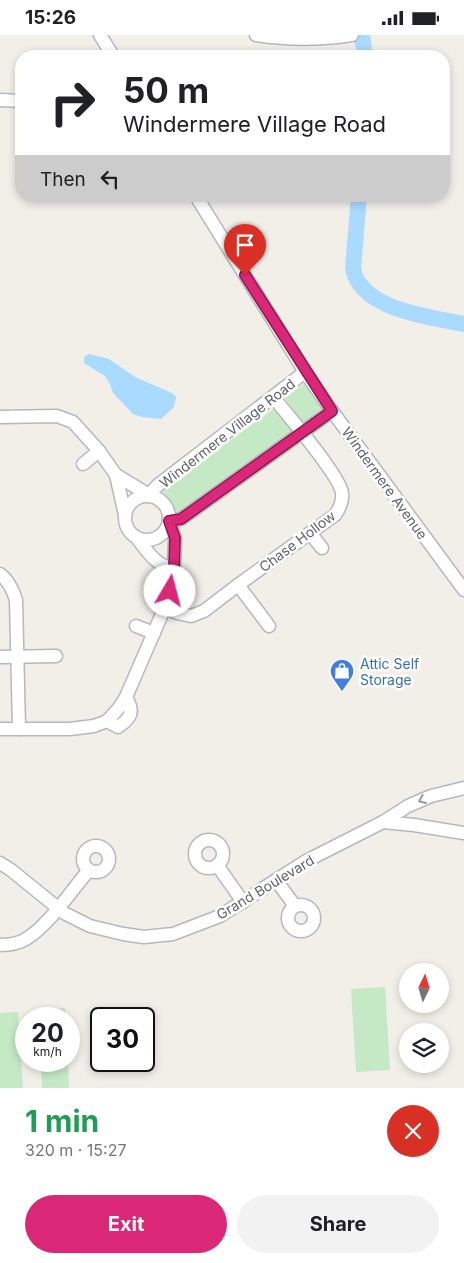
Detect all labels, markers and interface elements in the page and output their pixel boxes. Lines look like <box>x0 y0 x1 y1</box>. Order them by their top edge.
text: 15:26 <box>25 6 76 29</box>
text: 50 m <box>123 69 209 111</box>
icon: right <box>40 70 105 135</box>
text: Windermere Village Road <box>123 111 386 137</box>
icon: left <box>96 165 124 193</box>
text: Then <box>40 168 86 191</box>
pin <box>224 224 266 275</box>
icon: arrive <box>231 231 259 259</box>
street label: Windermere Village Road <box>156 375 298 491</box>
street label: Windermere Avenue <box>339 424 431 542</box>
street label: Chase Hollow <box>256 507 338 575</box>
position arrow <box>143 564 195 616</box>
place label: Attic Self Storage <box>360 655 419 688</box>
shop icon: Attic Self Storage <box>329 658 355 692</box>
one-way arrow <box>418 794 427 805</box>
street label: Grand Boulevard <box>213 851 317 923</box>
north arrow <box>399 963 449 1013</box>
map controls <box>399 963 449 1073</box>
speed limit sign: 30 <box>90 1007 155 1072</box>
text: 20 <box>31 1018 64 1048</box>
button: layers <box>399 1023 449 1073</box>
text: km/h <box>33 1044 62 1059</box>
text: 1 min <box>25 1103 99 1139</box>
button: close <box>387 1105 439 1157</box>
text: 320 m · 15:27 <box>25 1140 127 1160</box>
button: Exit <box>25 1195 227 1253</box>
button: Share <box>237 1195 439 1253</box>

